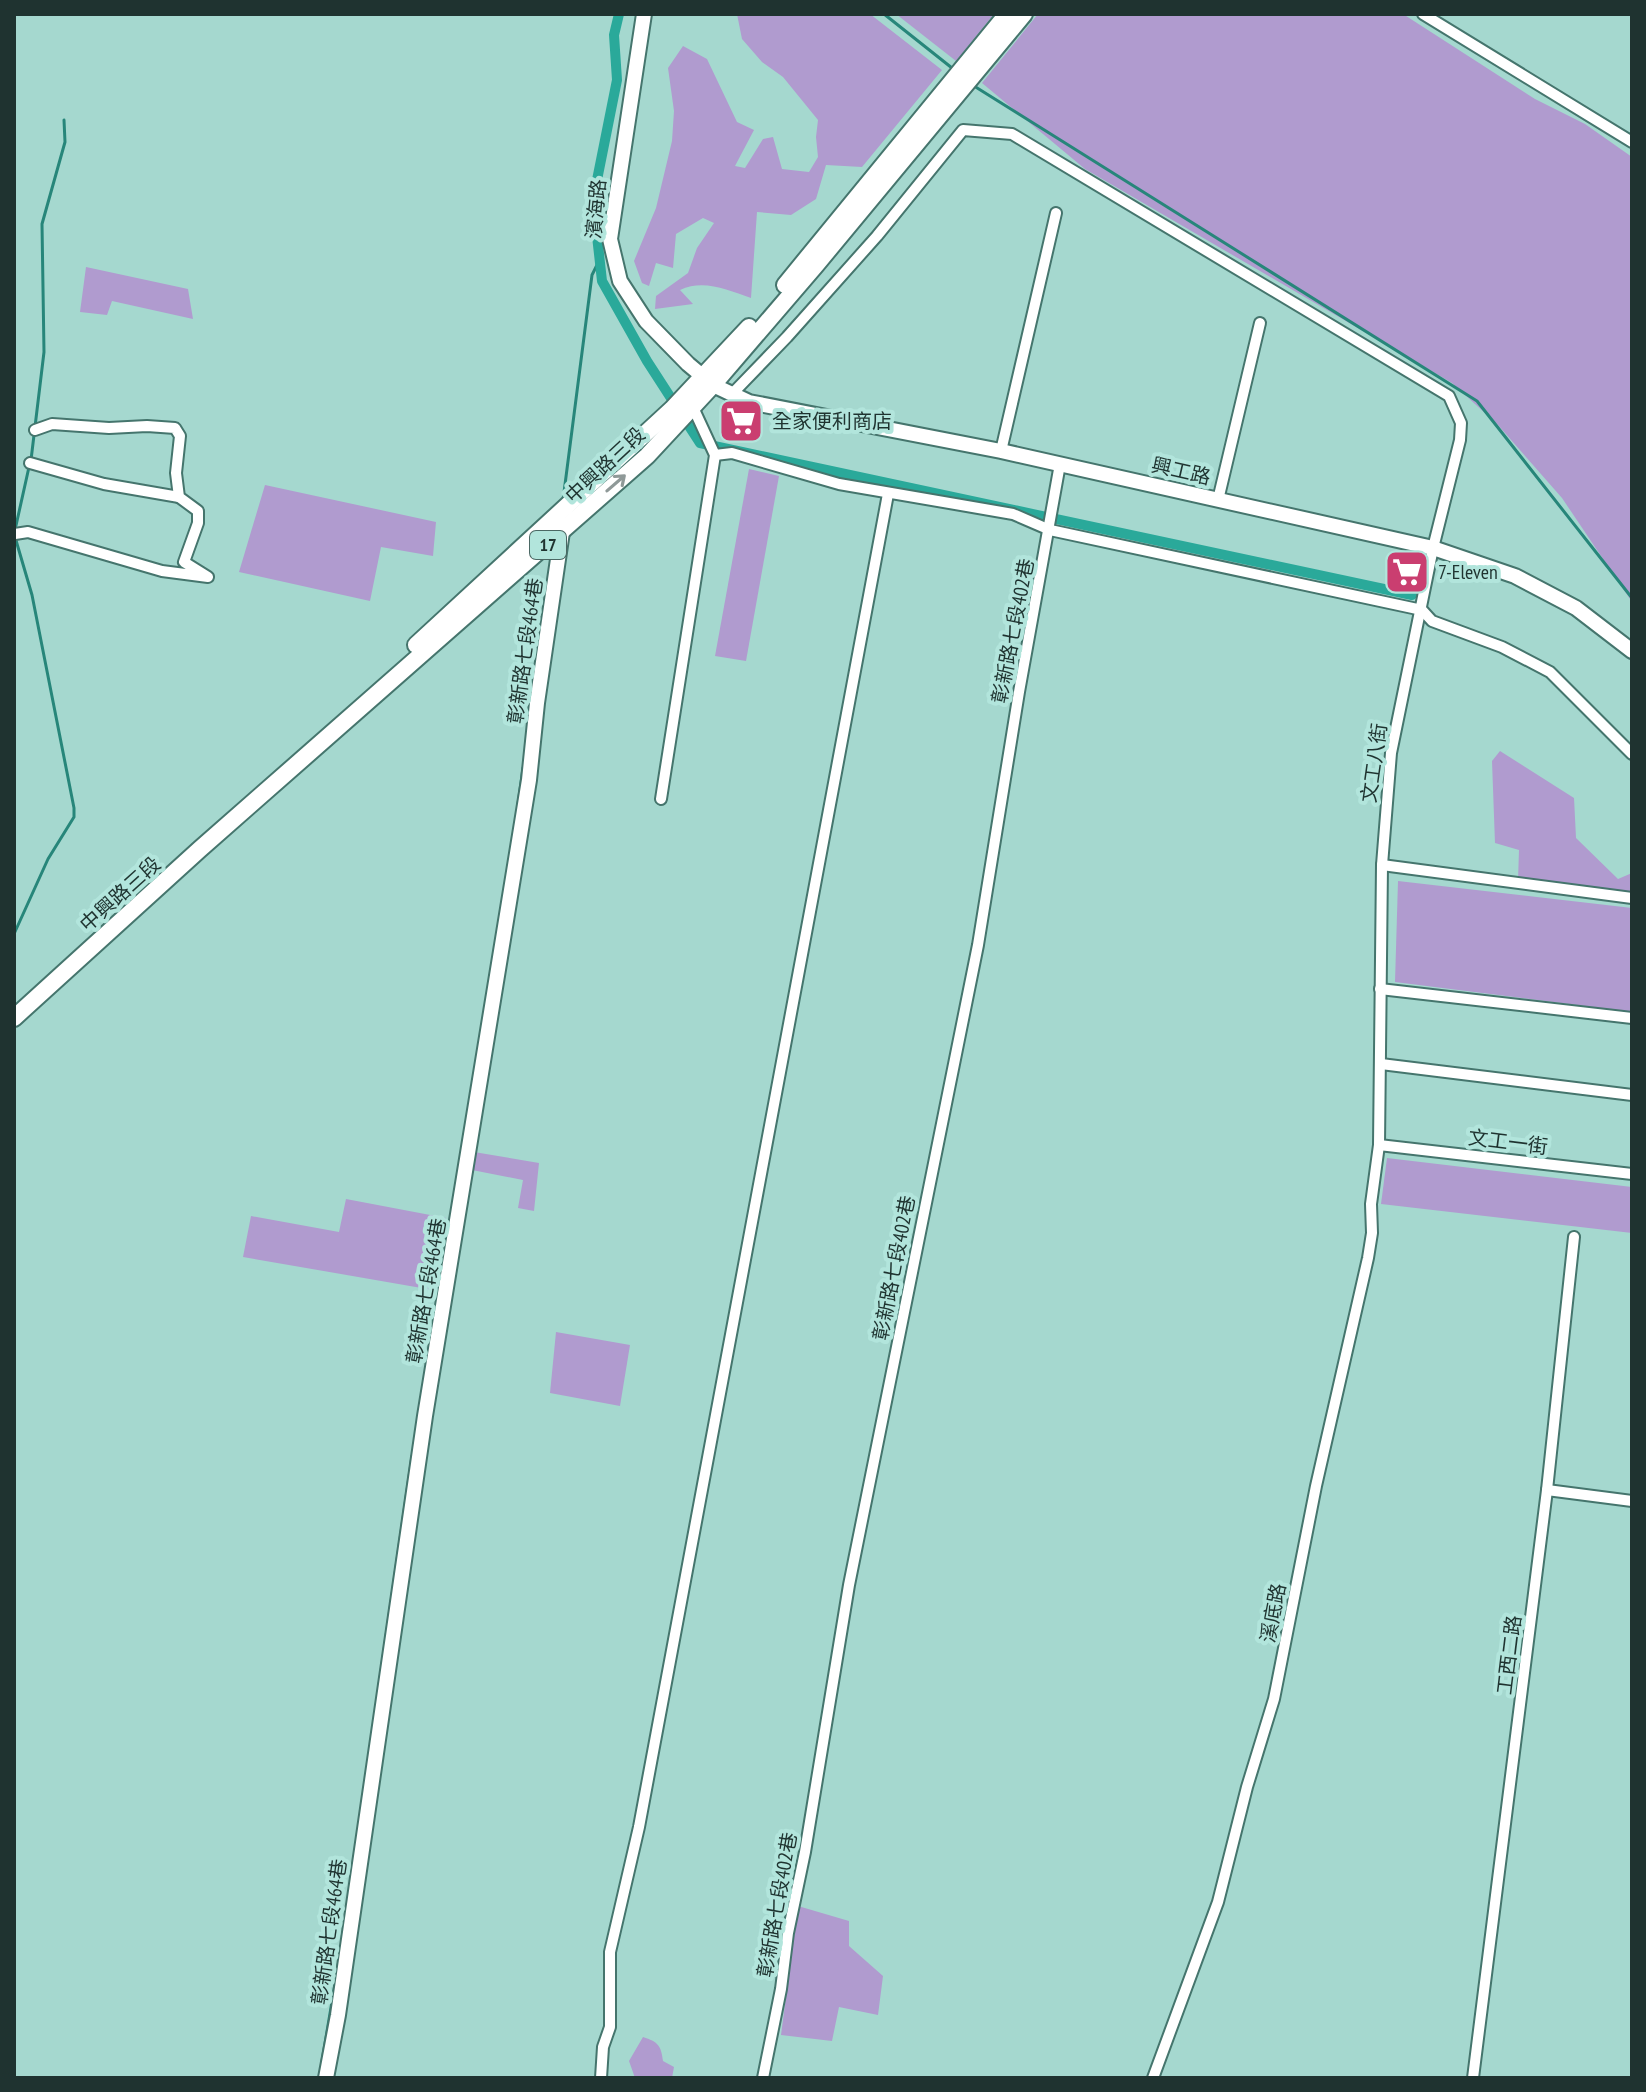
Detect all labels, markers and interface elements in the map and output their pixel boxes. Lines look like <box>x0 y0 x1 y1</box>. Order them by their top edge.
street label: 濱海路 <box>580 178 612 240</box>
supermarket icon: 全家便利商店 <box>717 397 765 445</box>
place label: 全家便利商店 <box>772 408 892 434</box>
street label: 中興路三段 <box>560 421 650 509</box>
street label: 興工路 <box>1149 452 1213 490</box>
one-way arrow <box>606 474 626 492</box>
road number: 17 <box>530 531 566 559</box>
supermarket icon: 7-Eleven <box>1383 548 1431 596</box>
street label: 彰新路七段402巷 <box>986 556 1040 706</box>
place label: 7-Eleven <box>1438 559 1498 585</box>
street label: 彰新路七段464巷 <box>502 576 548 726</box>
street label: 文工八街 <box>1356 722 1392 804</box>
street label: 中興路三段 <box>74 851 166 937</box>
street label: 文工一街 <box>1467 1124 1549 1160</box>
street label: 彰新路七段402巷 <box>867 1193 921 1343</box>
street label: 彰新路七段464巷 <box>400 1216 452 1366</box>
street label: 溪底路 <box>1255 1581 1291 1645</box>
street label: 工西二路 <box>1491 1614 1527 1696</box>
street label: 彰新路七段402巷 <box>751 1830 803 1980</box>
street label: 彰新路七段464巷 <box>306 1857 352 2007</box>

